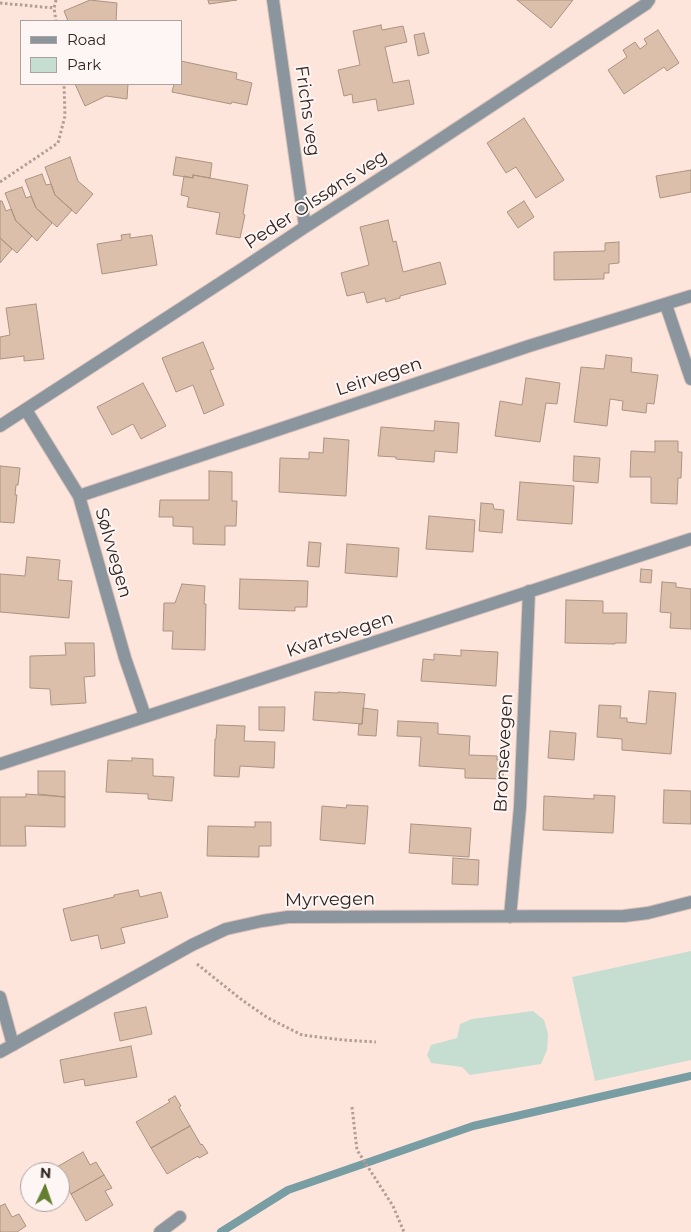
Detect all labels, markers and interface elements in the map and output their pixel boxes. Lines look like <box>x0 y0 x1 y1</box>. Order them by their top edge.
legend <box>20 20 182 85</box>
text: Road <box>67 30 106 49</box>
text: Park <box>67 55 101 74</box>
street label: Frichs veg <box>290 64 324 158</box>
street label: Peder Olssøns veg <box>241 146 391 254</box>
street label: Leirvegen <box>333 353 425 401</box>
street label: Sølvvegen <box>90 506 136 600</box>
street label: Kvartsvegen <box>284 608 396 662</box>
street label: Bronsevegen <box>490 693 518 813</box>
street label: Myrvegen <box>285 888 375 912</box>
north arrow <box>20 1162 70 1212</box>
text: N <box>40 1164 52 1182</box>

